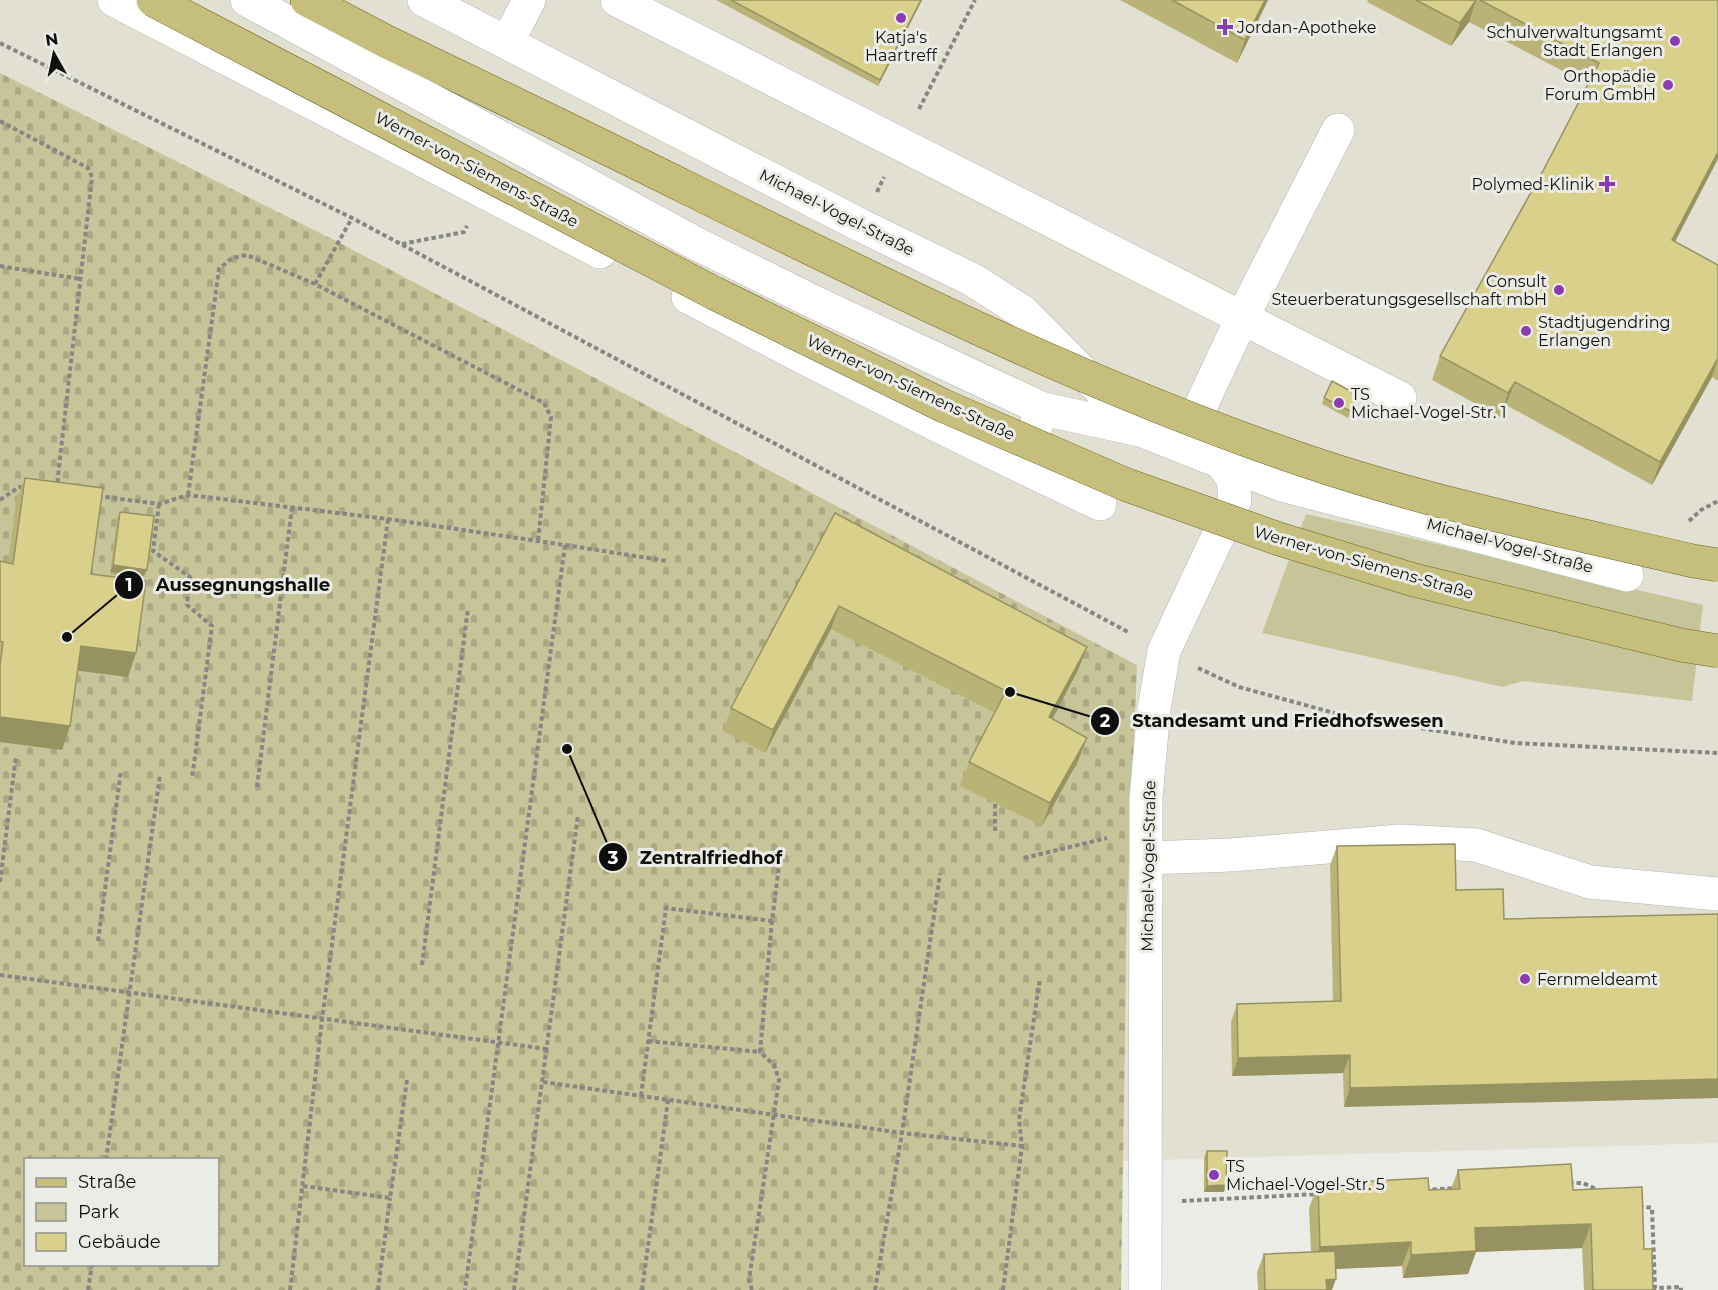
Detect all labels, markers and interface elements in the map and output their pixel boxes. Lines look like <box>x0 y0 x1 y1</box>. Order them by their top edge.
marker: Katja's Haartreff <box>894 11 908 25</box>
place label: Jordan-Apotheke <box>1236 18 1376 37</box>
marker: Jordan-Apotheke <box>1218 20 1232 34</box>
place label: Schulverwaltungsamt Stadt Erlangen <box>1487 23 1664 60</box>
north arrow <box>24 24 84 84</box>
place label: Katja's Haartreff <box>865 28 937 65</box>
text: N <box>44 29 60 50</box>
marker: Schulverwaltungsamt Stadt Erlangen <box>1668 34 1682 48</box>
place label: Orthopädie Forum GmbH <box>1545 67 1656 104</box>
marker: Orthopädie Forum GmbH <box>1661 78 1675 92</box>
street label: Werner-von-Siemens-Straße <box>372 108 582 231</box>
street label: Michael-Vogel-Straße <box>756 165 917 260</box>
place label: Polymed-Klinik <box>1472 175 1594 194</box>
marker: Polymed-Klinik <box>1598 175 1616 193</box>
place label: Consult Steuerberatungsgesellschaft mbH <box>1271 272 1547 309</box>
marker: Consult Steuerberatungsgesellschaft mbH <box>1552 283 1566 297</box>
place label: Stadtjugendring Erlangen <box>1538 313 1670 350</box>
marker: Stadtjugendring Erlangen <box>1519 324 1533 338</box>
street label: Werner-von-Siemens-Straße <box>804 331 1018 444</box>
place label: TS Michael-Vogel-Str. 1 <box>1351 385 1506 422</box>
marker: TS Michael-Vogel-Str. 1 <box>1332 396 1346 410</box>
street label: Michael-Vogel-Straße <box>1425 514 1595 577</box>
street label: Werner-von-Siemens-Straße <box>1252 522 1476 603</box>
callout: Aussegnungshalle <box>114 567 342 603</box>
text: 1 <box>125 574 133 596</box>
text: Aussegnungshalle <box>155 574 330 596</box>
callout: Standesamt und Friedhofswesen <box>1090 703 1456 739</box>
text: 2 <box>1100 710 1111 732</box>
text: Standesamt und Friedhofswesen <box>1132 710 1444 732</box>
street label: Michael-Vogel-Straße <box>1138 780 1159 952</box>
callout: Zentralfriedhof <box>598 839 794 875</box>
text: 3 <box>607 847 619 869</box>
text: Zentralfriedhof <box>640 847 783 869</box>
place label: Fernmeldeamt <box>1537 970 1658 989</box>
marker: Fernmeldeamt <box>1518 972 1532 986</box>
place label: TS Michael-Vogel-Str. 5 <box>1226 1157 1385 1194</box>
legend <box>24 1158 219 1266</box>
marker: TS Michael-Vogel-Str. 5 <box>1207 1168 1221 1182</box>
text: Straße <box>78 1171 137 1193</box>
text: Park <box>78 1201 119 1223</box>
text: Gebäude <box>78 1231 161 1253</box>

